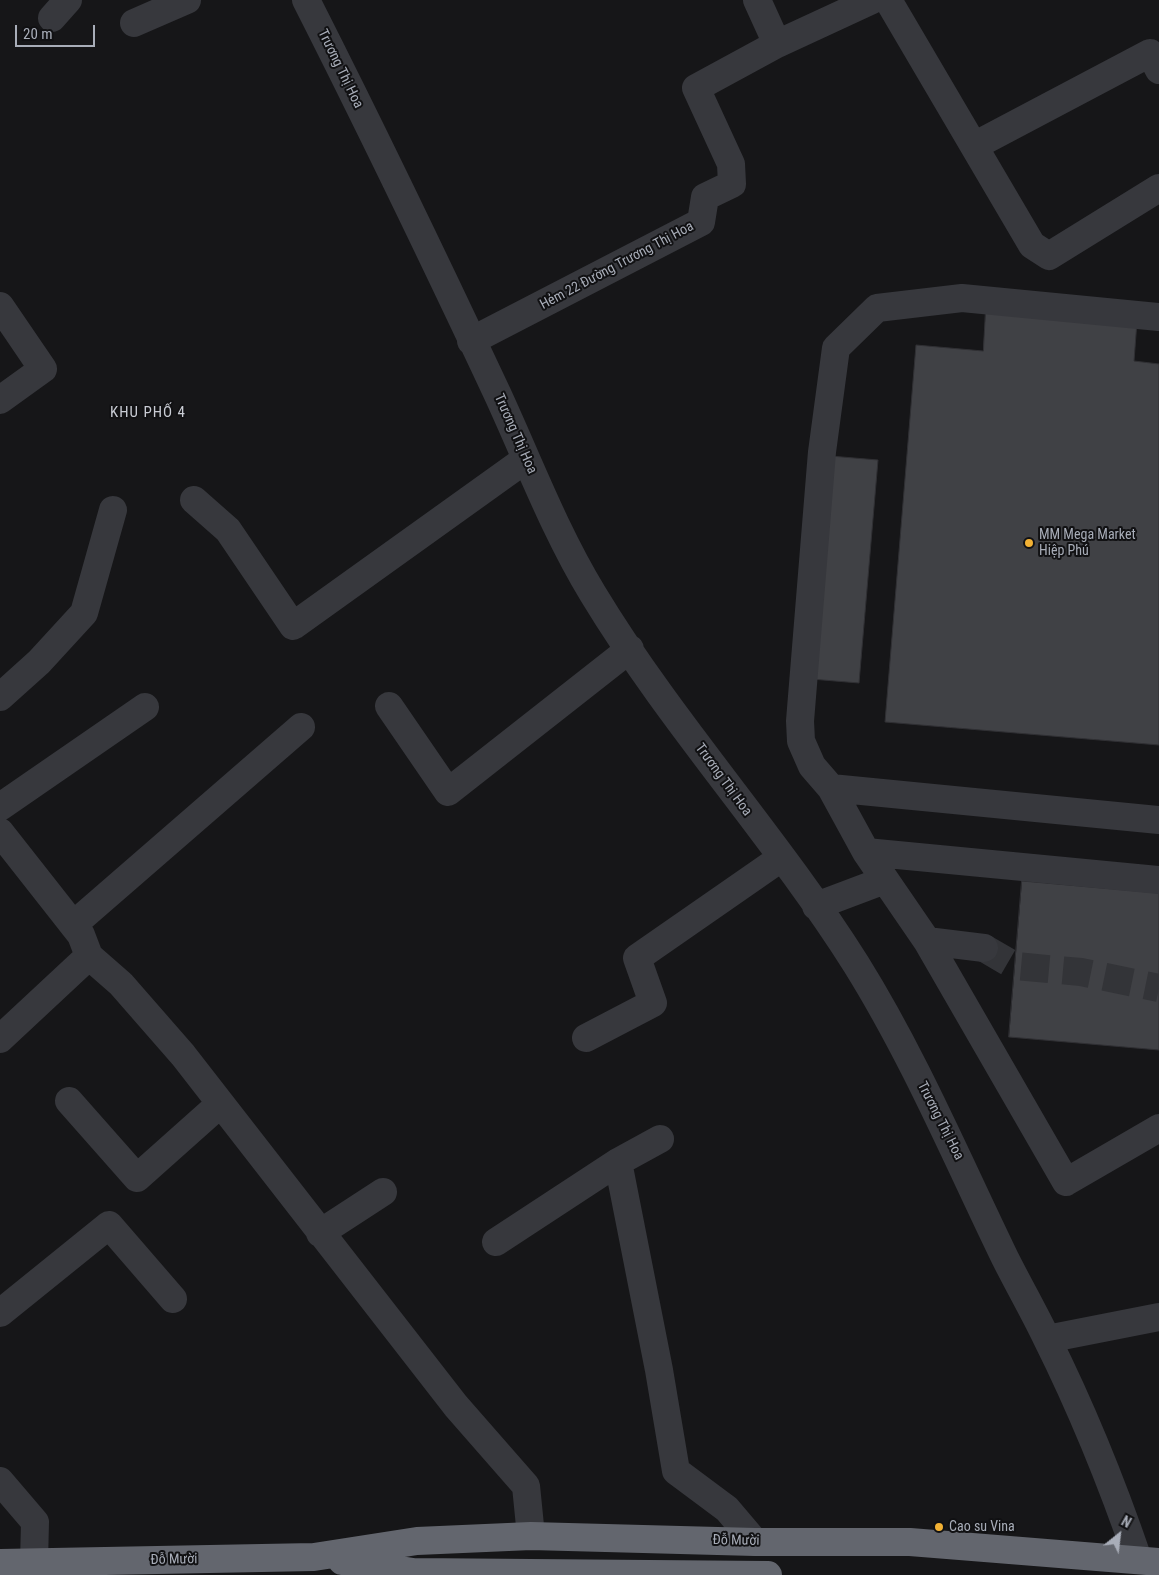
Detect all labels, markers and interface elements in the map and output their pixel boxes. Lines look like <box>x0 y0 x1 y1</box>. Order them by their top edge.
scale bar <box>18 15 98 47</box>
text: 20 m <box>23 25 53 43</box>
street label: Trương Thị Hoa <box>314 27 366 111</box>
street label: Hẻm 22 Đường Trương Thị Hoa <box>537 218 697 314</box>
street label: Trương Thị Hoa <box>490 391 540 477</box>
district label: KHU PHỐ 4 <box>109 404 187 422</box>
place label: MM Mega Market Hiệp Phú <box>1039 527 1136 560</box>
marker: MM Mega Market Hiệp Phú <box>1023 537 1035 549</box>
street label: Trương Thị Hoa <box>691 740 755 820</box>
street label: Trương Thị Hoa <box>913 1079 967 1163</box>
north arrow <box>1094 1510 1144 1560</box>
text: N <box>1119 1513 1134 1531</box>
place label: Cao su Vina <box>949 1519 1015 1535</box>
marker: Cao su Vina <box>933 1521 945 1533</box>
street label: Đỗ Mười <box>712 1532 760 1550</box>
street label: Đỗ Mười <box>150 1551 198 1569</box>

